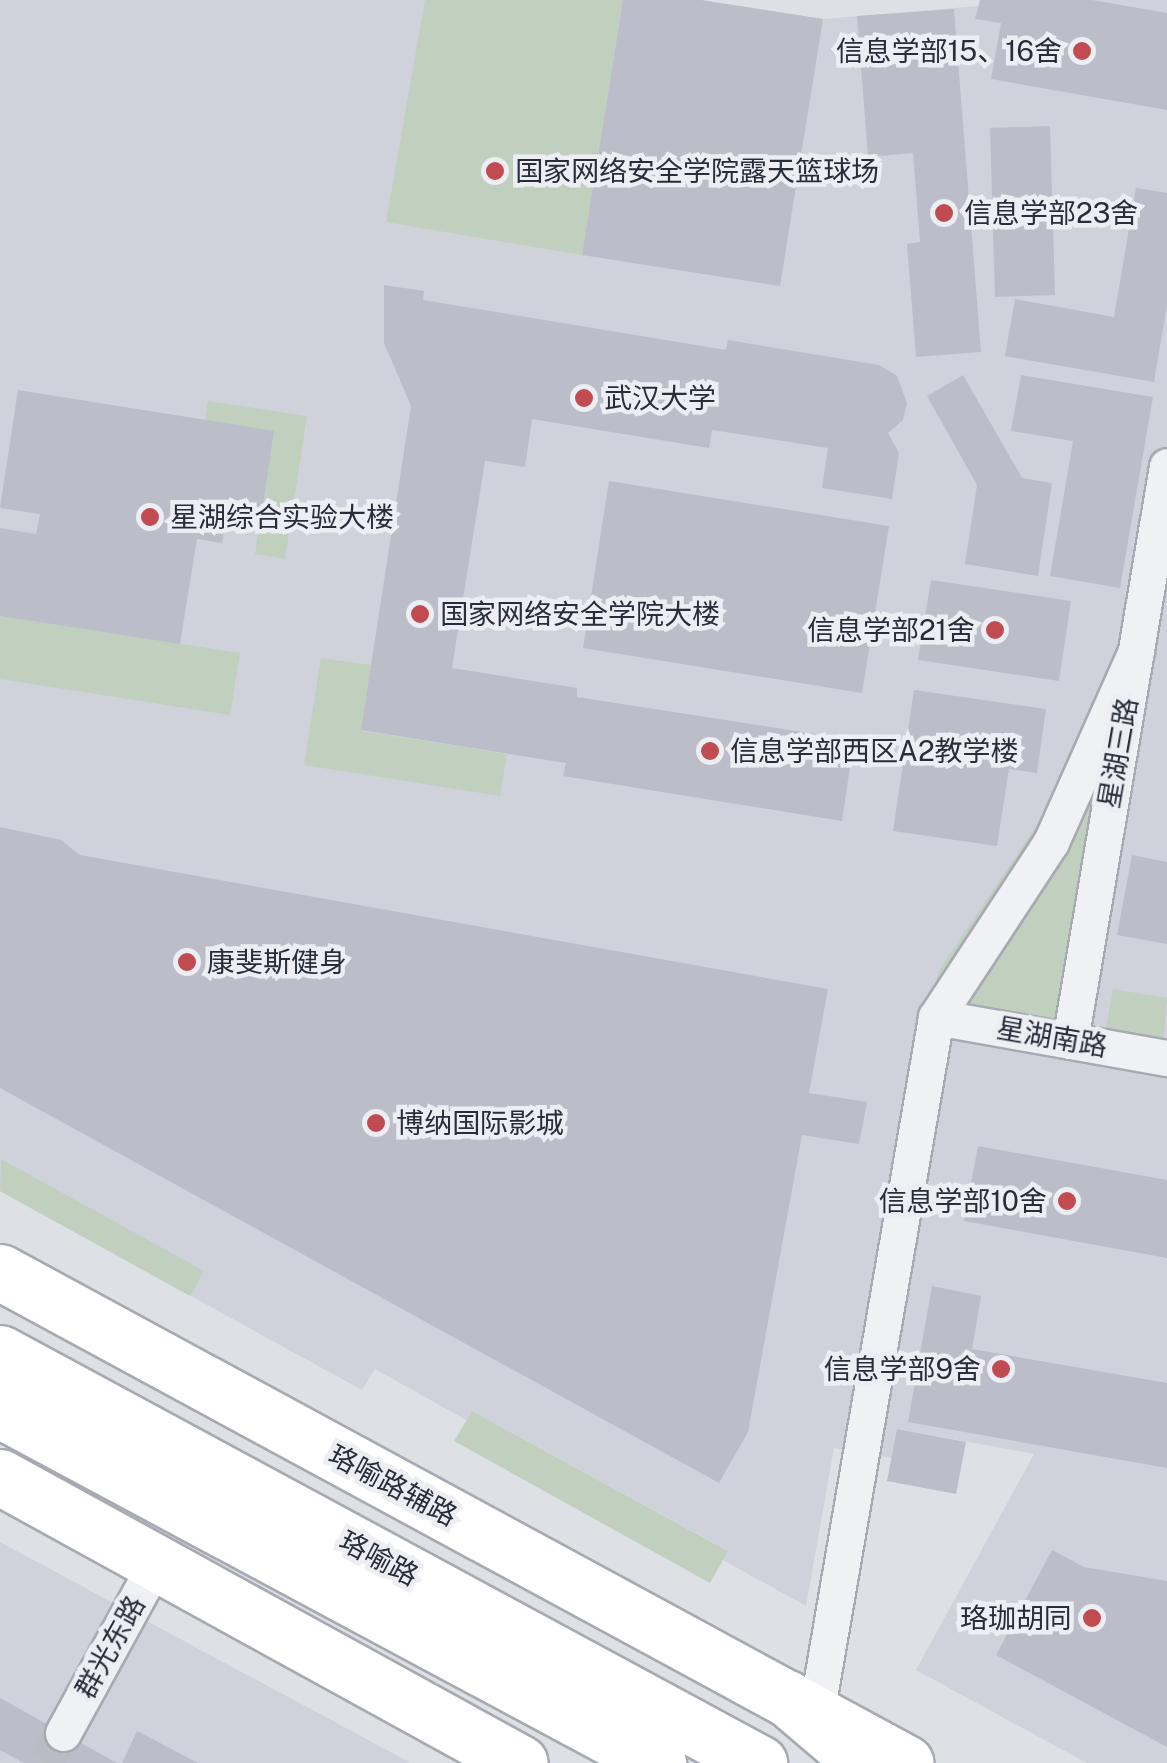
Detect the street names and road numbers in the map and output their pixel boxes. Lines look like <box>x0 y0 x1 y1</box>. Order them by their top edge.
street label: 星湖三路 <box>1092 695 1144 811</box>
street label: 星湖南路 <box>994 1011 1110 1063</box>
street label: 珞喻路辅路 <box>323 1437 463 1533</box>
street label: 珞喻路 <box>334 1523 424 1593</box>
street label: 群光东路 <box>68 1590 152 1704</box>

